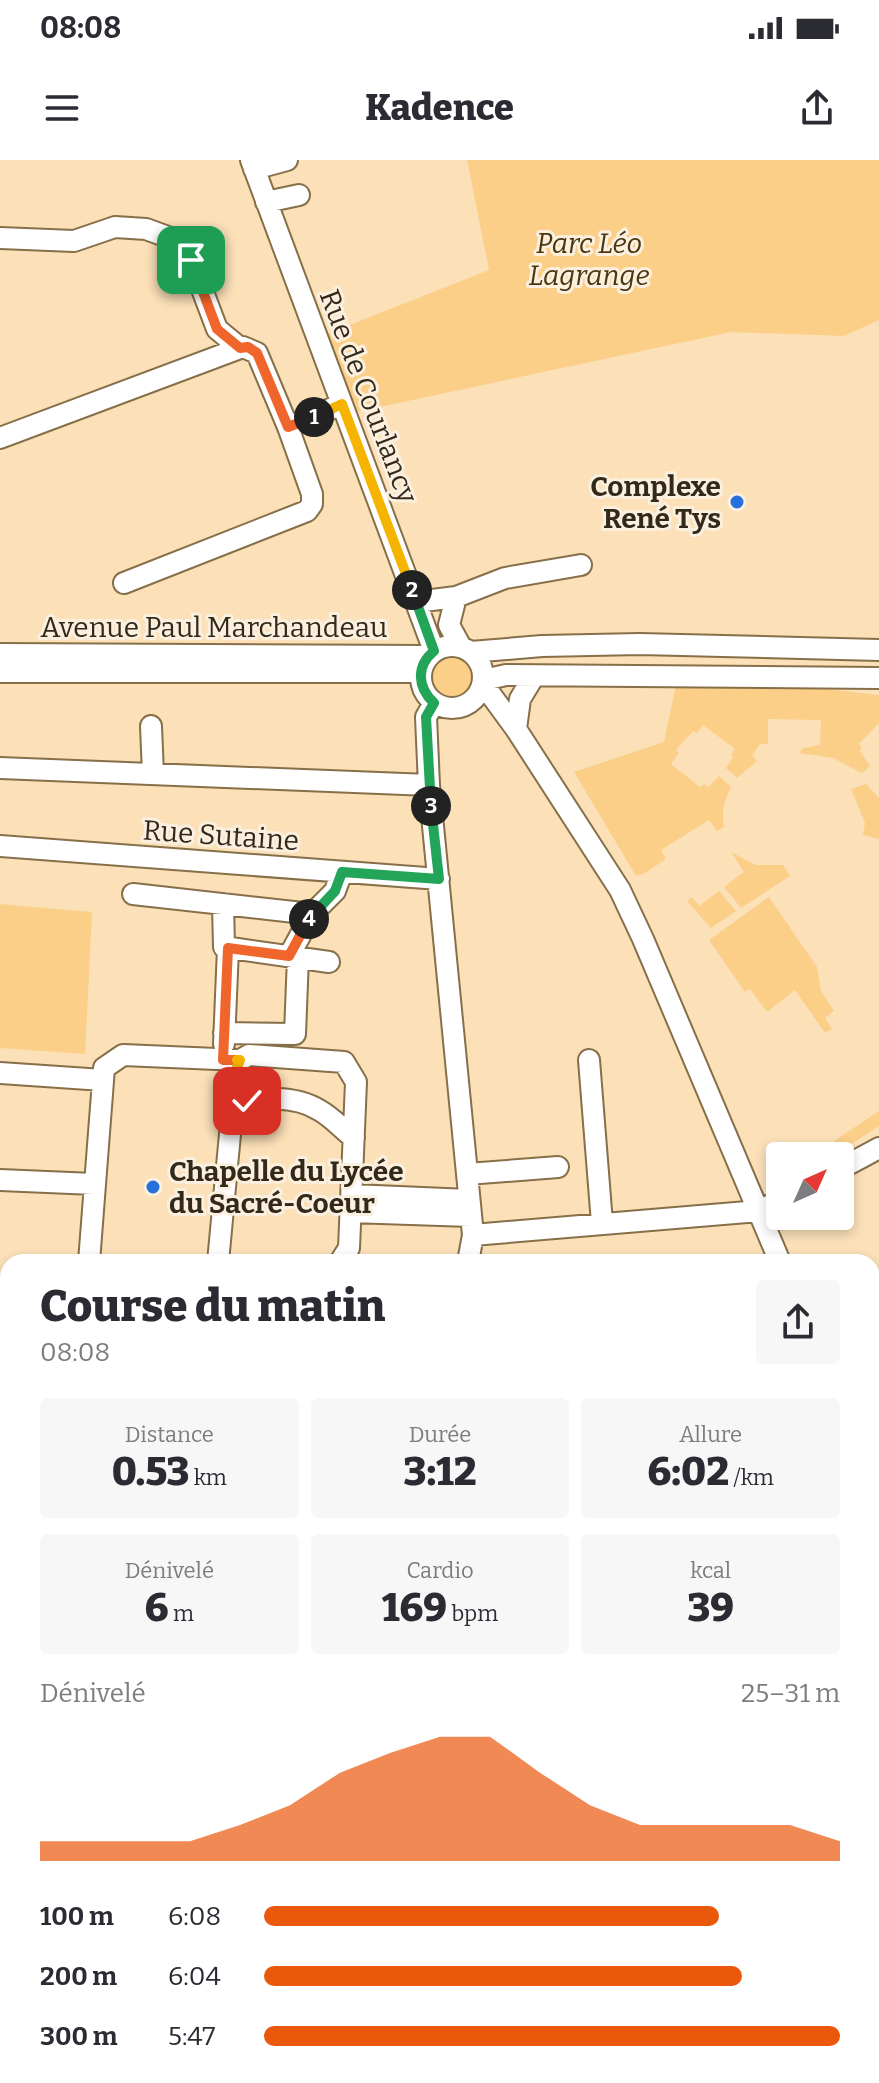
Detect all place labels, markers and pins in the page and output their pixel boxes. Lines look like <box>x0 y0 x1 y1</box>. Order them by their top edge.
pin <box>157 226 225 294</box>
pin: 1 <box>294 397 334 437</box>
place label: Complexe René Tys <box>590 470 721 535</box>
marker: Complexe René Tys <box>728 493 746 511</box>
pin: 2 <box>392 570 432 610</box>
pin: 3 <box>411 786 451 826</box>
pin: 4 <box>289 899 329 939</box>
pin <box>213 1067 281 1135</box>
place label: Chapelle du Lycée du Sacré-Coeur <box>169 1155 404 1220</box>
marker: Chapelle du Lycée du Sacré-Coeur <box>144 1178 162 1196</box>

